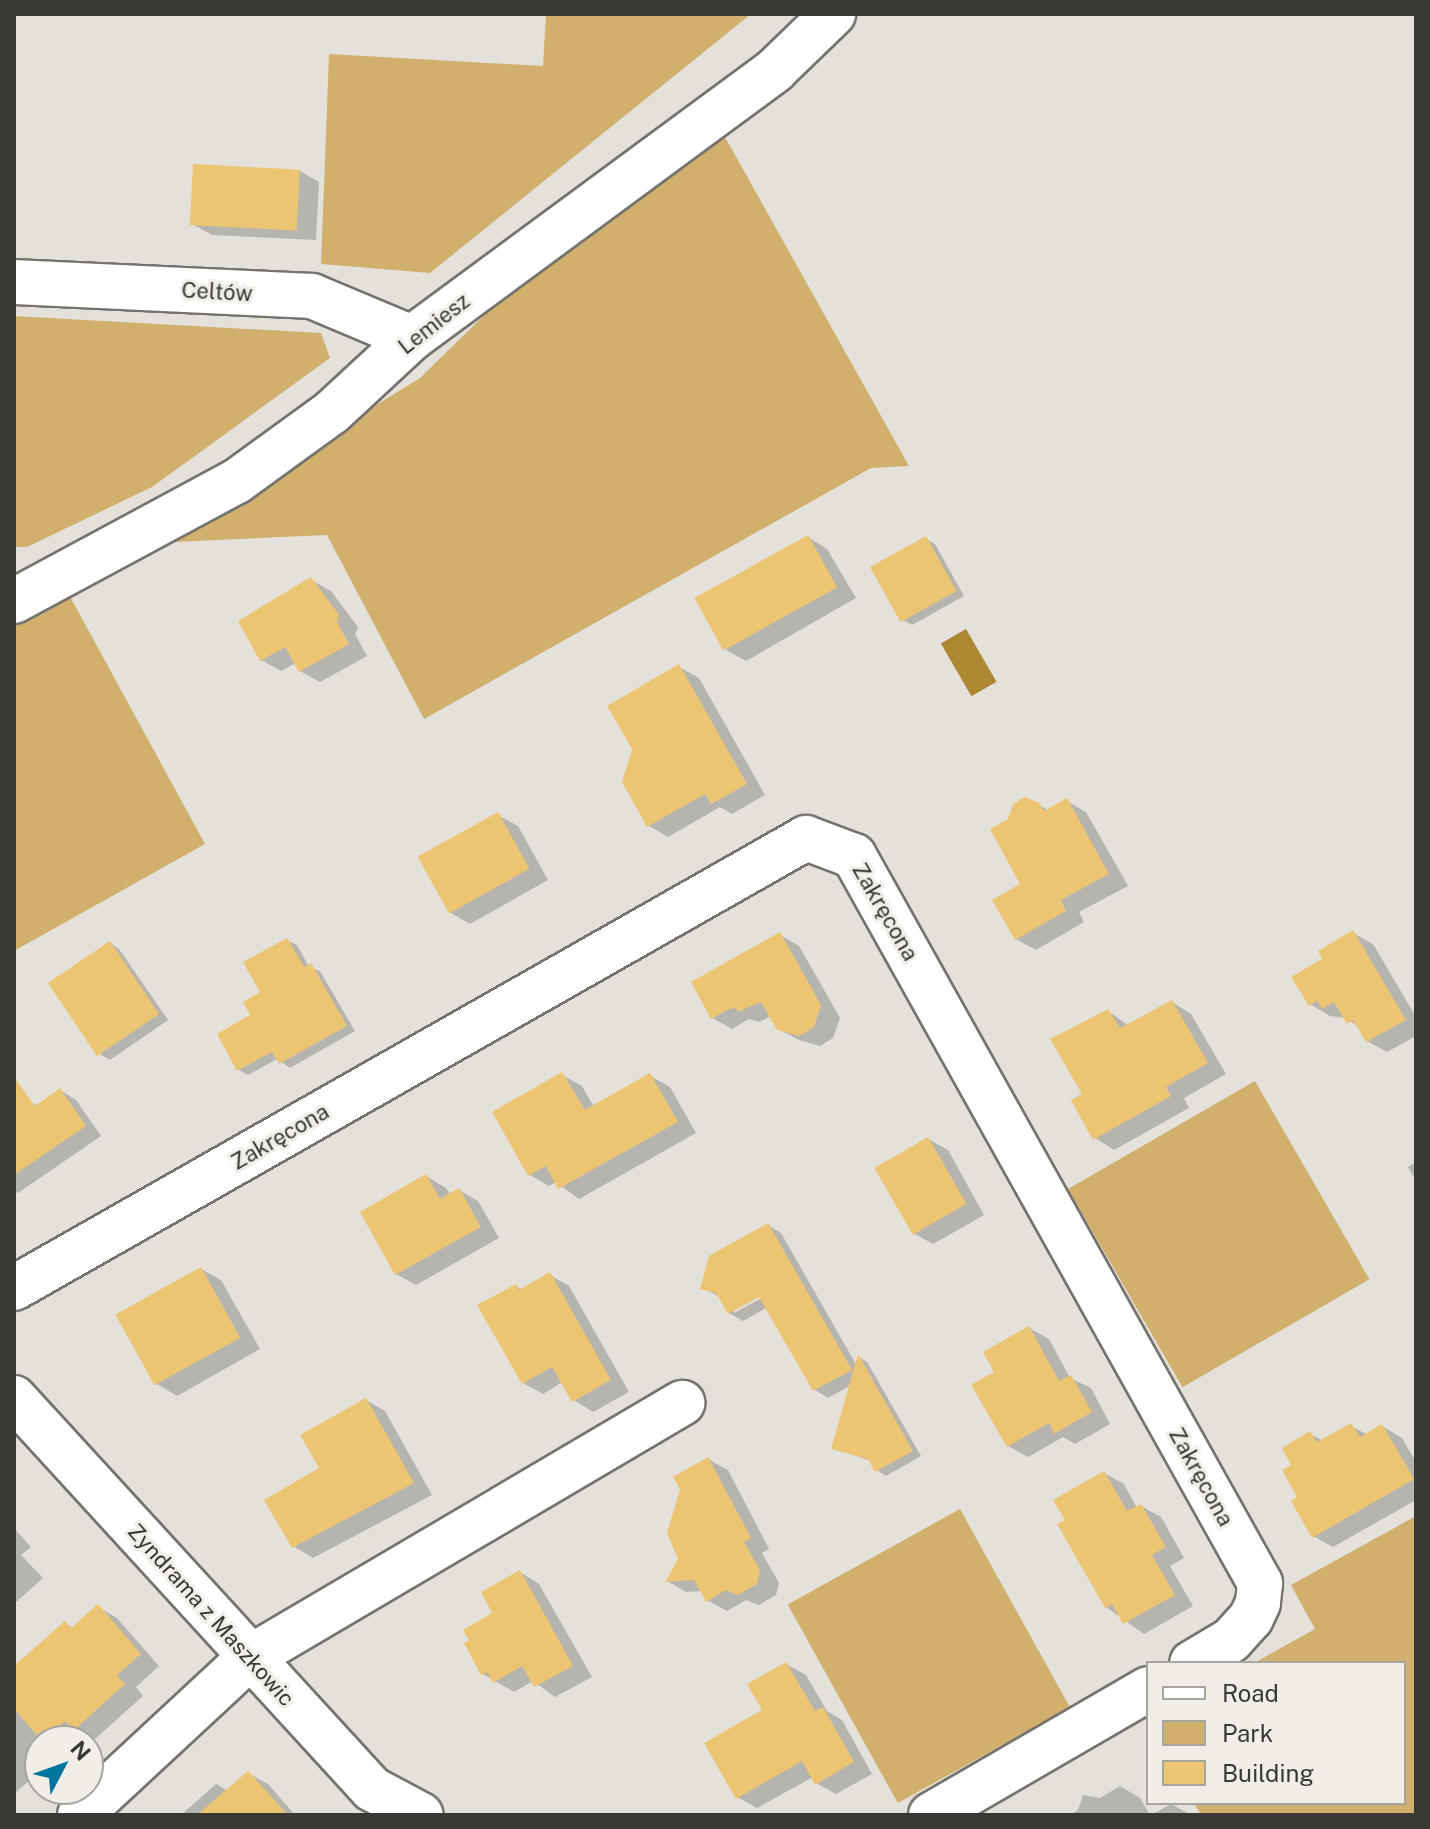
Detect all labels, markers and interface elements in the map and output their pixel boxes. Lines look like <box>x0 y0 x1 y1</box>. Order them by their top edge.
street label: Celtów <box>181 277 253 307</box>
street label: Lemiesz <box>393 288 475 360</box>
street label: Zakręcona <box>846 858 924 966</box>
street label: Zakręcona <box>226 1098 334 1176</box>
street label: Zakręcona <box>1163 1423 1239 1531</box>
street label: Zyndrama z Maszkowic <box>122 1518 300 1712</box>
legend <box>1146 1661 1406 1805</box>
text: Road <box>1222 1679 1279 1707</box>
text: Park <box>1222 1719 1273 1747</box>
north arrow <box>24 1725 104 1805</box>
text: N <box>65 1736 96 1766</box>
text: Building <box>1222 1759 1314 1787</box>

